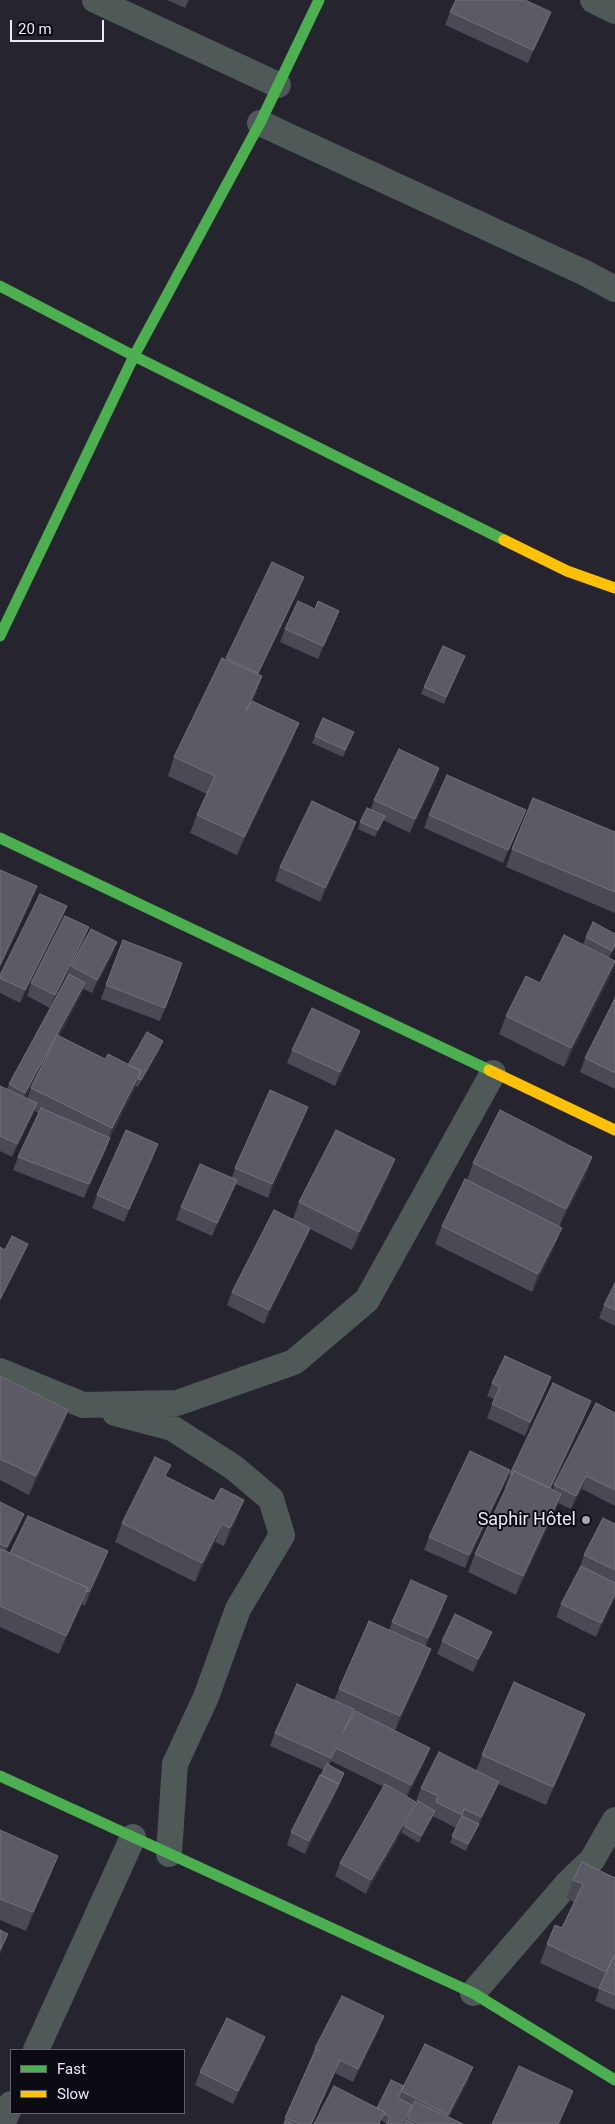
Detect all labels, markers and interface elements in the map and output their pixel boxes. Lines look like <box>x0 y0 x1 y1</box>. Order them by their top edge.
scale bar <box>12 10 106 42</box>
text: 20 m <box>18 20 52 38</box>
place label: Saphir Hôtel <box>478 1509 576 1531</box>
marker: Saphir Hôtel <box>580 1514 592 1526</box>
legend <box>10 2049 185 2114</box>
text: Fast <box>57 2060 86 2078</box>
text: Slow <box>57 2085 89 2103</box>

